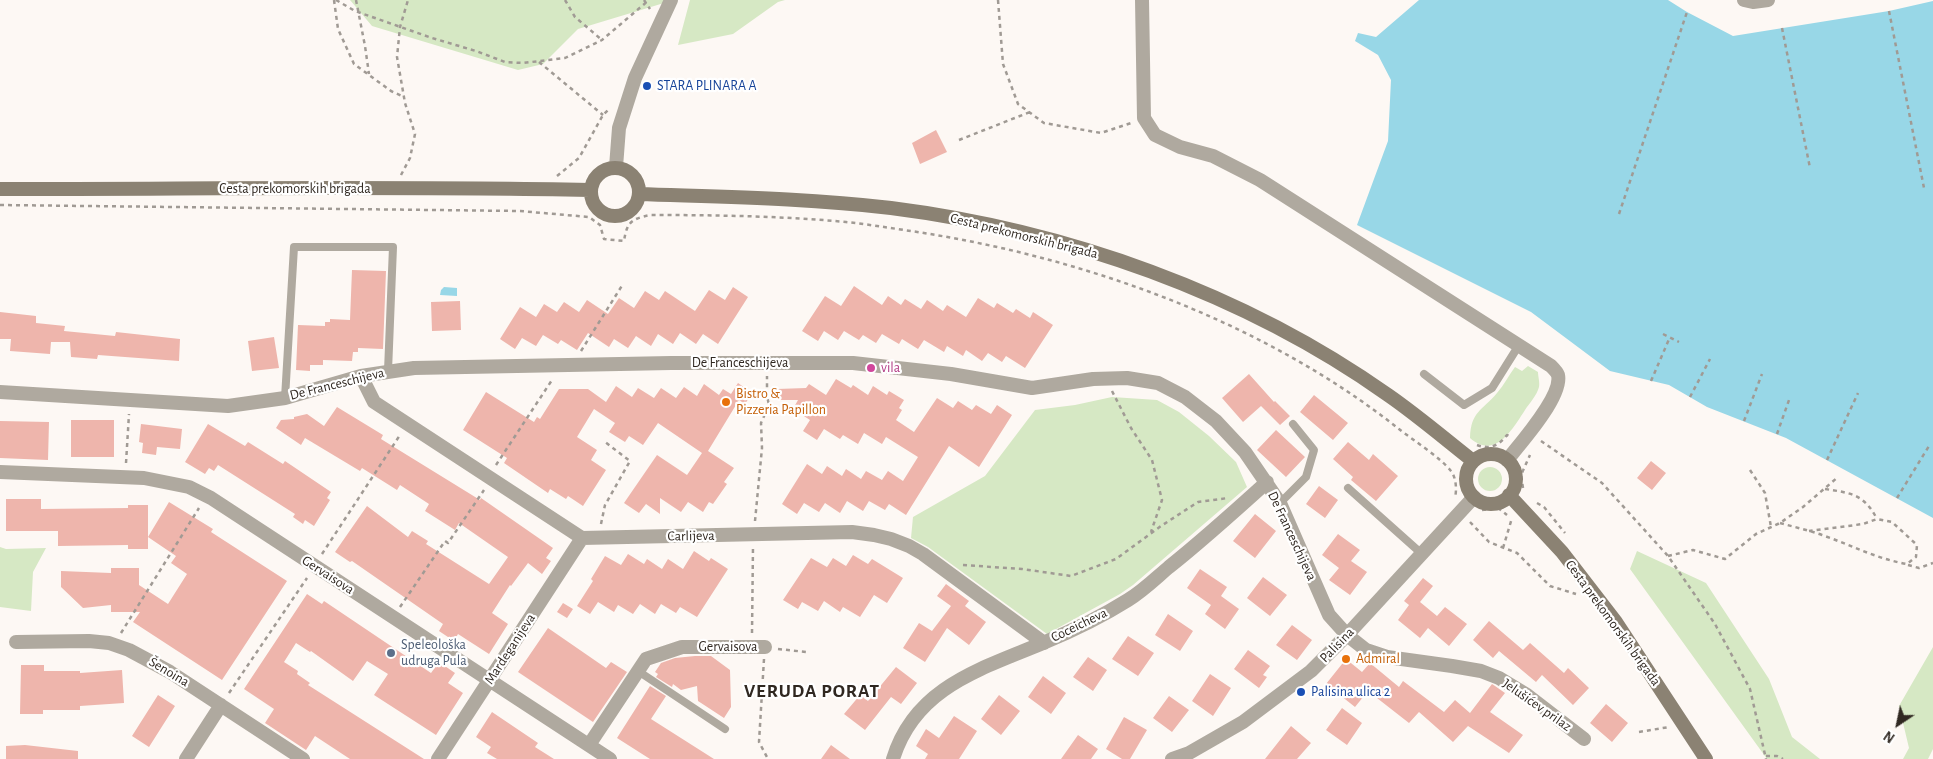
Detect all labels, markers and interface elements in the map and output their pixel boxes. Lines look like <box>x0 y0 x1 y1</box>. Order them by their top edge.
place label: STARA PLINARA A <box>657 78 757 94</box>
marker: STARA PLINARA A <box>641 80 653 92</box>
street label: Cesta prekomorskih brigada <box>219 181 371 197</box>
street label: Cesta prekomorskih brigada <box>948 210 1100 262</box>
street label: De Franceschijeva <box>692 355 788 371</box>
place label: vila <box>881 360 900 376</box>
marker: vila <box>865 362 877 374</box>
street label: De Franceschijeva <box>288 364 386 404</box>
place label: Bistro & Pizzeria Papillon <box>736 386 826 418</box>
marker: Bistro & Pizzeria Papillon <box>720 396 732 408</box>
street label: De Franceschijeva <box>1264 489 1320 583</box>
street label: Carlijeva <box>667 527 715 545</box>
street label: Gervaisova <box>299 552 357 598</box>
street label: Cesta prekomorskih brigada <box>1562 557 1664 689</box>
street label: Coceicheva <box>1048 604 1110 646</box>
street label: Mardeganijeva <box>481 610 539 688</box>
street label: Palisina <box>1316 624 1358 666</box>
place label: Speleološka udruga Pula <box>401 637 467 670</box>
street label: Gervaisova <box>699 639 757 655</box>
marker: Speleološka udruga Pula <box>385 647 397 659</box>
place label: Admiral <box>1356 651 1400 667</box>
street label: Šenoina <box>146 653 192 691</box>
marker: Admiral <box>1340 653 1352 665</box>
street label: Jelušićev prilaz <box>1499 675 1575 735</box>
district label: VERUDA PORAT <box>743 680 881 702</box>
place label: Palisina ulica 2 <box>1311 684 1390 700</box>
marker: Palisina ulica 2 <box>1295 686 1307 698</box>
north arrow <box>1873 699 1923 749</box>
text: N <box>1882 728 1898 745</box>

